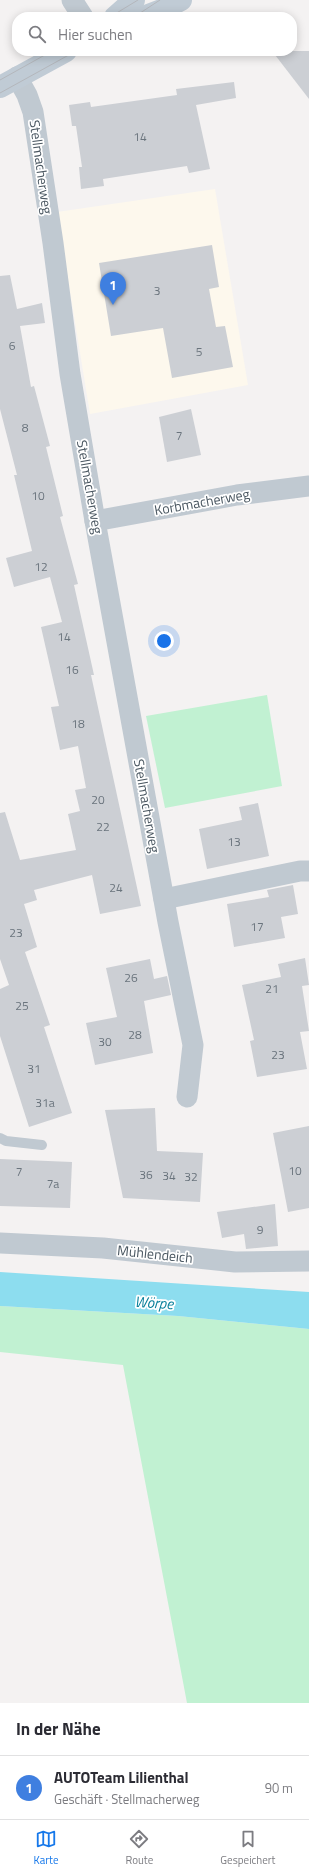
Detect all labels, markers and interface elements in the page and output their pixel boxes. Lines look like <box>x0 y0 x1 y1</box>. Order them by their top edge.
search box <box>12 12 297 56</box>
icon: search <box>26 23 48 45</box>
text: Hier suchen <box>58 23 133 46</box>
street label: Stellmacherweg <box>24 118 59 215</box>
house number: 14 <box>133 127 147 146</box>
pin: 1 <box>100 272 126 305</box>
house number: 3 <box>154 281 160 300</box>
house number: 6 <box>9 336 16 355</box>
house number: 5 <box>196 342 203 361</box>
house number: 8 <box>22 418 29 437</box>
house number: 7 <box>176 426 182 445</box>
street label: Stellmacherweg <box>72 438 109 536</box>
street label: Korbmacherweg <box>153 483 251 520</box>
house number: 10 <box>31 486 45 505</box>
house number: 12 <box>34 557 48 576</box>
house number: 14 <box>57 627 71 646</box>
your location <box>154 631 174 651</box>
house number: 16 <box>65 660 79 679</box>
house number: 18 <box>71 714 85 733</box>
street label: Stellmacherweg <box>129 757 166 855</box>
house number: 20 <box>91 790 105 809</box>
house number: 22 <box>96 817 110 836</box>
house number: 13 <box>227 832 241 851</box>
house number: 24 <box>109 878 123 897</box>
house number: 17 <box>250 917 264 936</box>
house number: 23 <box>9 923 23 942</box>
house number: 26 <box>124 968 138 987</box>
house number: 21 <box>265 979 279 998</box>
house number: 25 <box>15 996 29 1015</box>
house number: 28 <box>128 1025 142 1044</box>
house number: 30 <box>98 1032 112 1051</box>
house number: 23 <box>271 1045 285 1064</box>
house number: 31 <box>27 1059 41 1078</box>
house number: 31a <box>35 1093 55 1112</box>
house number: 10 <box>288 1161 302 1180</box>
house number: 7 <box>16 1162 22 1181</box>
house number: 36 <box>139 1165 153 1184</box>
house number: 34 <box>162 1166 176 1185</box>
house number: 32 <box>184 1167 198 1186</box>
house number: 7a <box>47 1174 59 1193</box>
house number: 9 <box>257 1220 264 1239</box>
street label: Mühlendeich <box>116 1239 194 1268</box>
water label: Wörpe <box>134 1290 175 1315</box>
text: In der Nähe <box>16 1716 101 1742</box>
text: AUTOTeam Lilienthal <box>54 1766 189 1789</box>
text: 1 <box>25 1778 33 1798</box>
text: 90 m <box>265 1778 293 1798</box>
text: Geschäft · Stellmacherweg <box>54 1789 199 1809</box>
tab: Karte <box>34 1828 59 1868</box>
tab: Route <box>126 1828 153 1868</box>
tab: Gespeichert <box>220 1828 275 1868</box>

